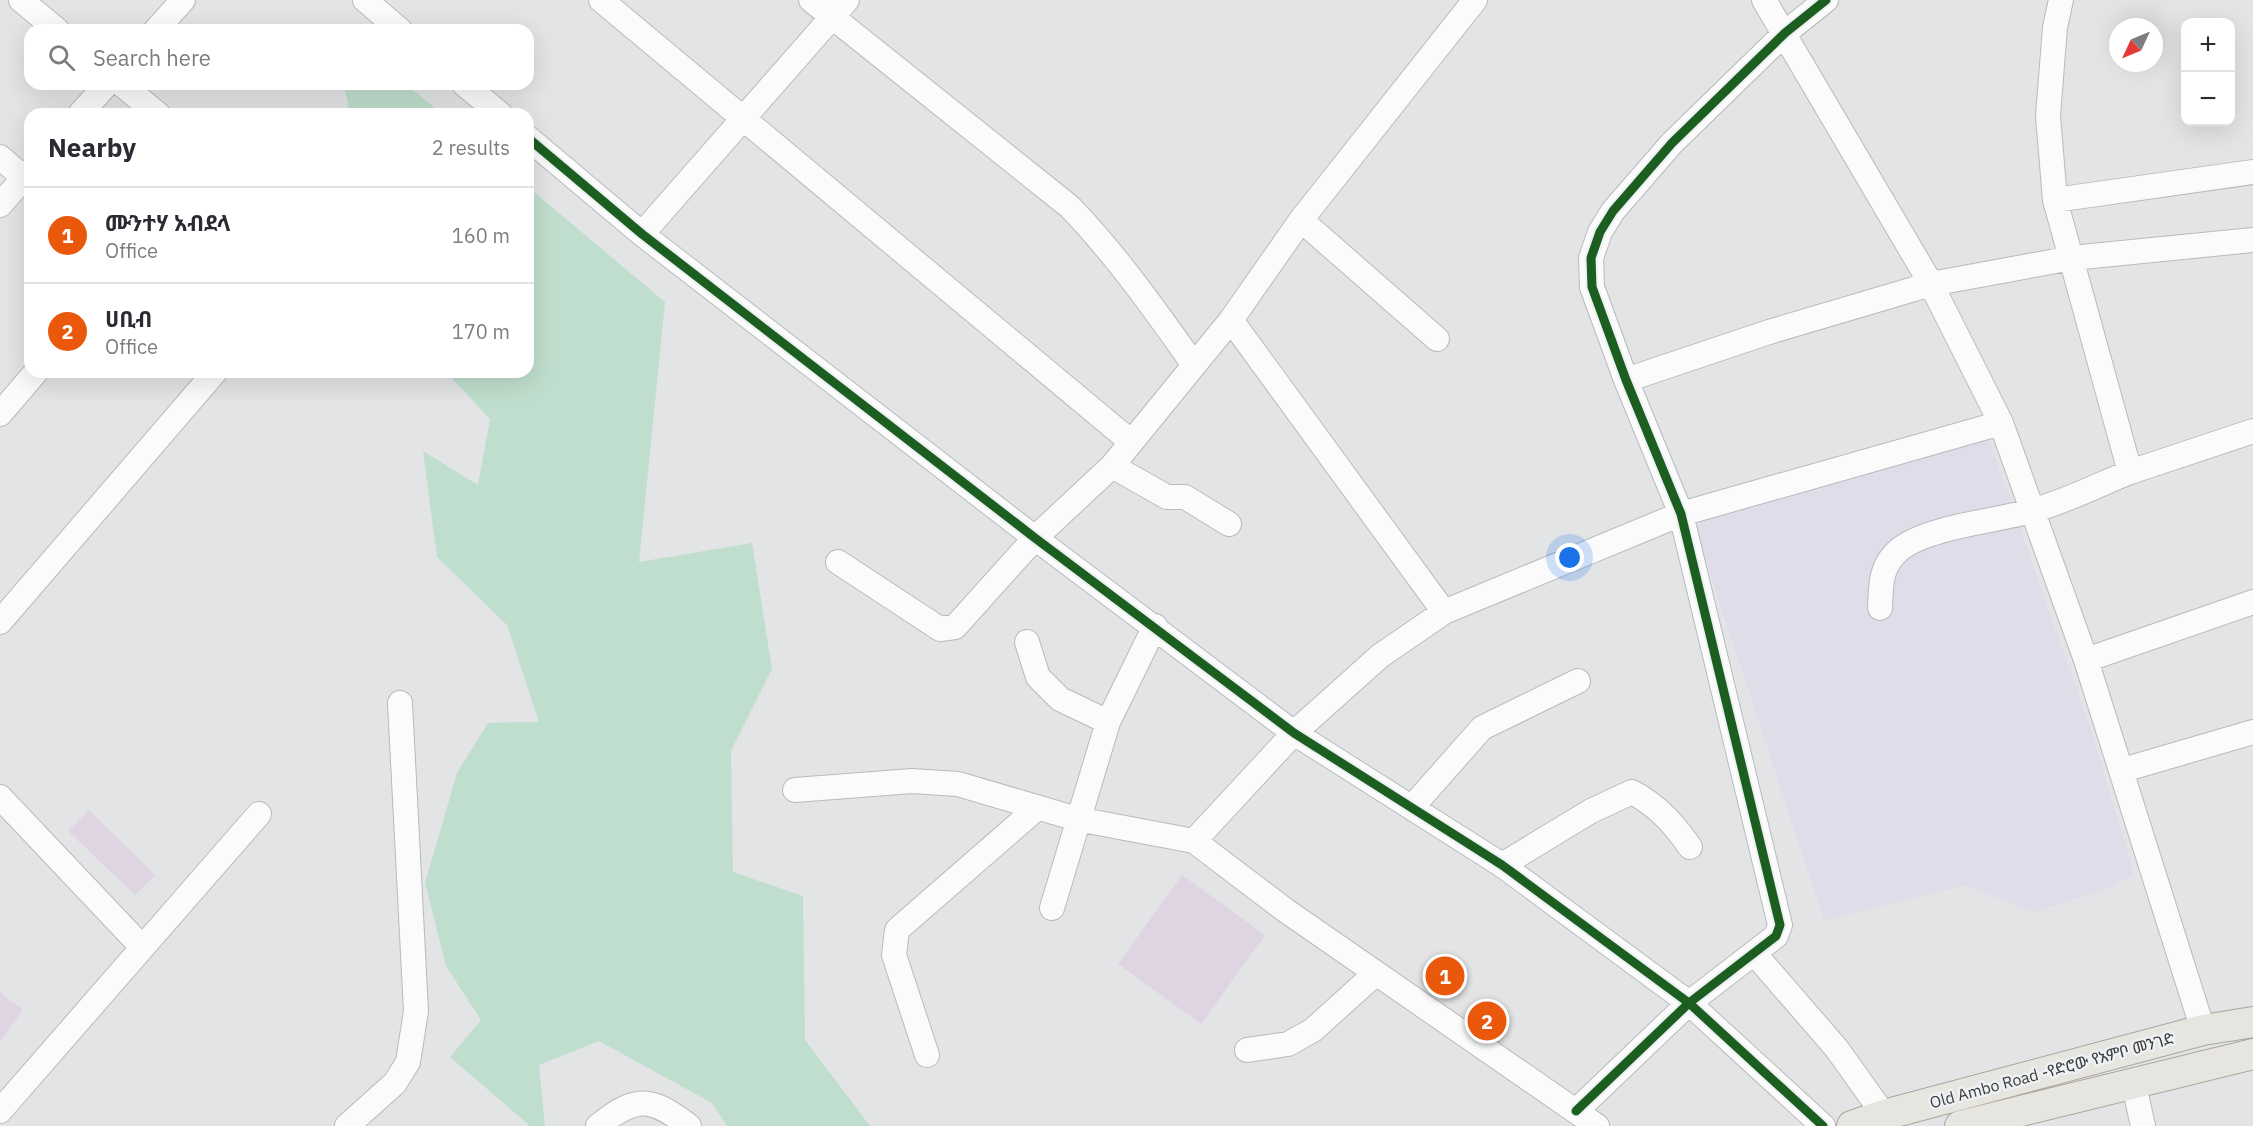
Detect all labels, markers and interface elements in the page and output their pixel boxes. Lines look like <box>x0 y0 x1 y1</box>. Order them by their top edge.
north arrow <box>2109 18 2163 72</box>
map controls <box>2181 18 2235 126</box>
button: + <box>2181 18 2235 72</box>
search box <box>24 24 534 90</box>
icon: search <box>45 41 78 74</box>
text: Search here <box>93 43 211 72</box>
button: − <box>2181 72 2235 126</box>
text: Nearby <box>48 130 136 164</box>
text: 2 results <box>432 134 510 161</box>
text: ሙንተሃ አብደላ <box>105 208 231 237</box>
text: 1 <box>62 222 74 249</box>
text: 160 m <box>452 222 510 249</box>
text: Office <box>105 237 158 264</box>
text: ሀቢብ <box>105 304 152 333</box>
text: 2 <box>62 318 74 345</box>
text: 170 m <box>452 318 510 345</box>
text: Office <box>105 333 158 360</box>
your location <box>1555 543 1584 572</box>
pin: 1 <box>1426 954 1464 998</box>
pin: 2 <box>1468 998 1506 1044</box>
street label: Old Ambo Road -የድሮው የአምቦ መንገድ <box>1927 1028 2177 1112</box>

